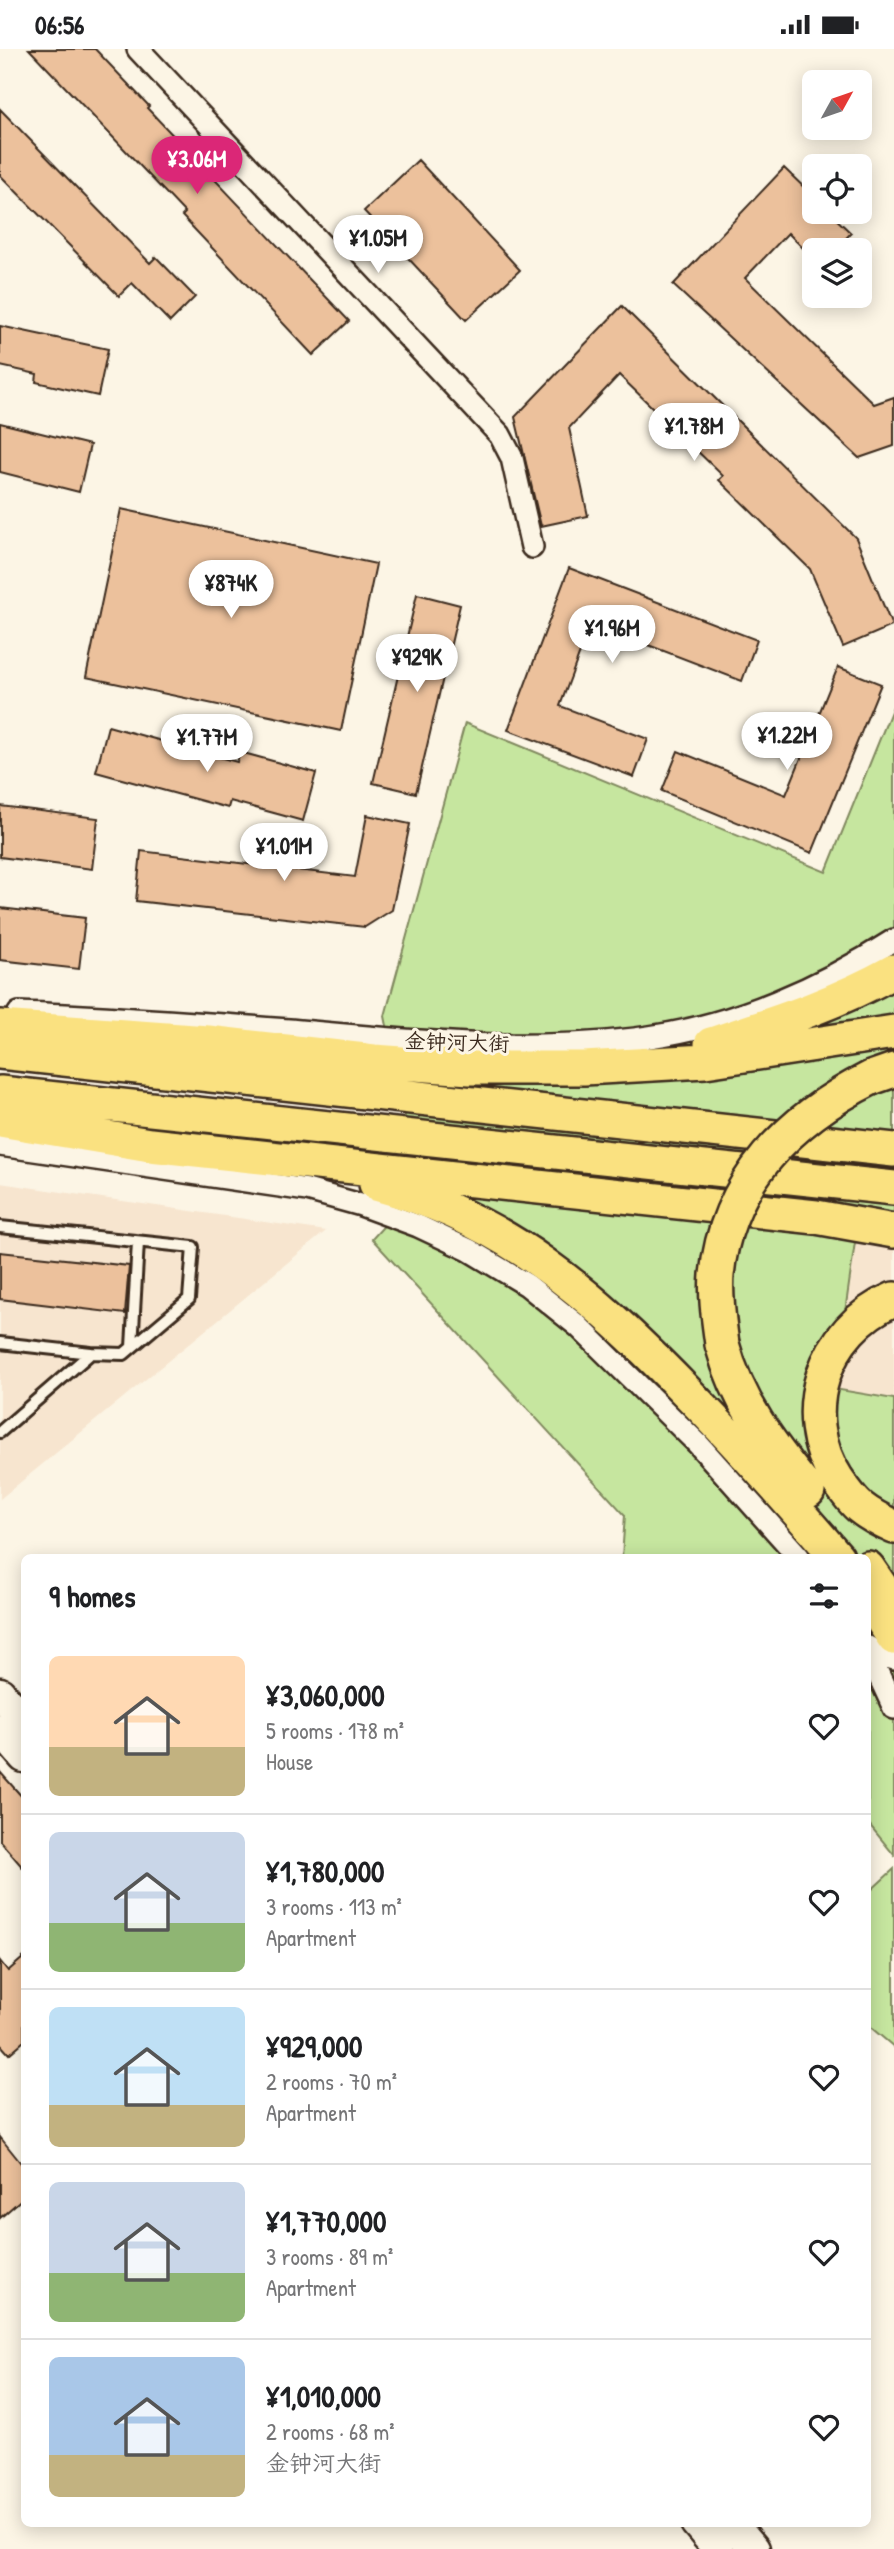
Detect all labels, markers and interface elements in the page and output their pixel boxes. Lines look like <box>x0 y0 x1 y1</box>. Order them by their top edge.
text: 06:56 <box>35 7 84 42</box>
north arrow <box>802 70 872 140</box>
map controls <box>802 70 872 308</box>
pin: ¥3.06M <box>140 137 254 196</box>
text: ¥3.06M <box>167 143 227 174</box>
button: locate <box>802 154 872 224</box>
pin: ¥1.05M <box>321 215 435 275</box>
text: ¥1.05M <box>349 222 407 253</box>
button: layers <box>802 238 872 308</box>
pin: ¥1.78M <box>637 403 751 463</box>
text: ¥1.78M <box>665 410 723 441</box>
pin: ¥874K <box>182 561 280 620</box>
text: ¥874K <box>205 567 257 598</box>
pin: ¥1.96M <box>555 605 669 665</box>
text: ¥1.96M <box>584 612 640 643</box>
pin: ¥929K <box>368 635 466 694</box>
text: ¥929K <box>392 641 442 672</box>
pin: ¥1.22M <box>730 713 844 772</box>
pin: ¥1.77M <box>150 715 264 774</box>
text: ¥1.22M <box>757 719 817 750</box>
text: ¥1.77M <box>177 721 237 752</box>
pin: ¥1.01M <box>227 823 341 883</box>
text: ¥1.01M <box>256 830 312 861</box>
street label: 金钟河大街 <box>404 1026 510 1058</box>
text: 9 homes <box>49 1576 136 1616</box>
icon: filters <box>805 1577 843 1615</box>
text: ¥3,060,000 <box>266 1675 385 1715</box>
icon: home <box>105 1684 189 1768</box>
icon: heart <box>805 1707 843 1745</box>
text: 5 rooms · 178 m² <box>266 1715 404 1746</box>
text: House <box>266 1746 313 1777</box>
text: ¥1,780,000 <box>266 1851 385 1891</box>
icon: home <box>105 1860 189 1944</box>
icon: heart <box>805 1883 843 1921</box>
text: 3 rooms · 113 m² <box>266 1891 402 1922</box>
text: Apartment <box>266 1922 356 1953</box>
text: ¥929,000 <box>266 2026 362 2066</box>
icon: home <box>105 2035 189 2119</box>
icon: heart <box>805 2058 843 2096</box>
text: 2 rooms · 70 m² <box>266 2066 397 2097</box>
text: Apartment <box>266 2097 356 2128</box>
text: ¥1,770,000 <box>266 2201 386 2241</box>
icon: home <box>105 2210 189 2294</box>
icon: heart <box>805 2233 843 2271</box>
text: 3 rooms · 89 m² <box>266 2241 393 2272</box>
text: Apartment <box>266 2272 356 2303</box>
text: ¥1,010,000 <box>266 2376 381 2416</box>
icon: home <box>105 2385 189 2469</box>
icon: heart <box>805 2408 843 2446</box>
text: 2 rooms · 68 m² <box>266 2416 394 2447</box>
text: 金钟河大街 <box>266 2447 381 2478</box>

